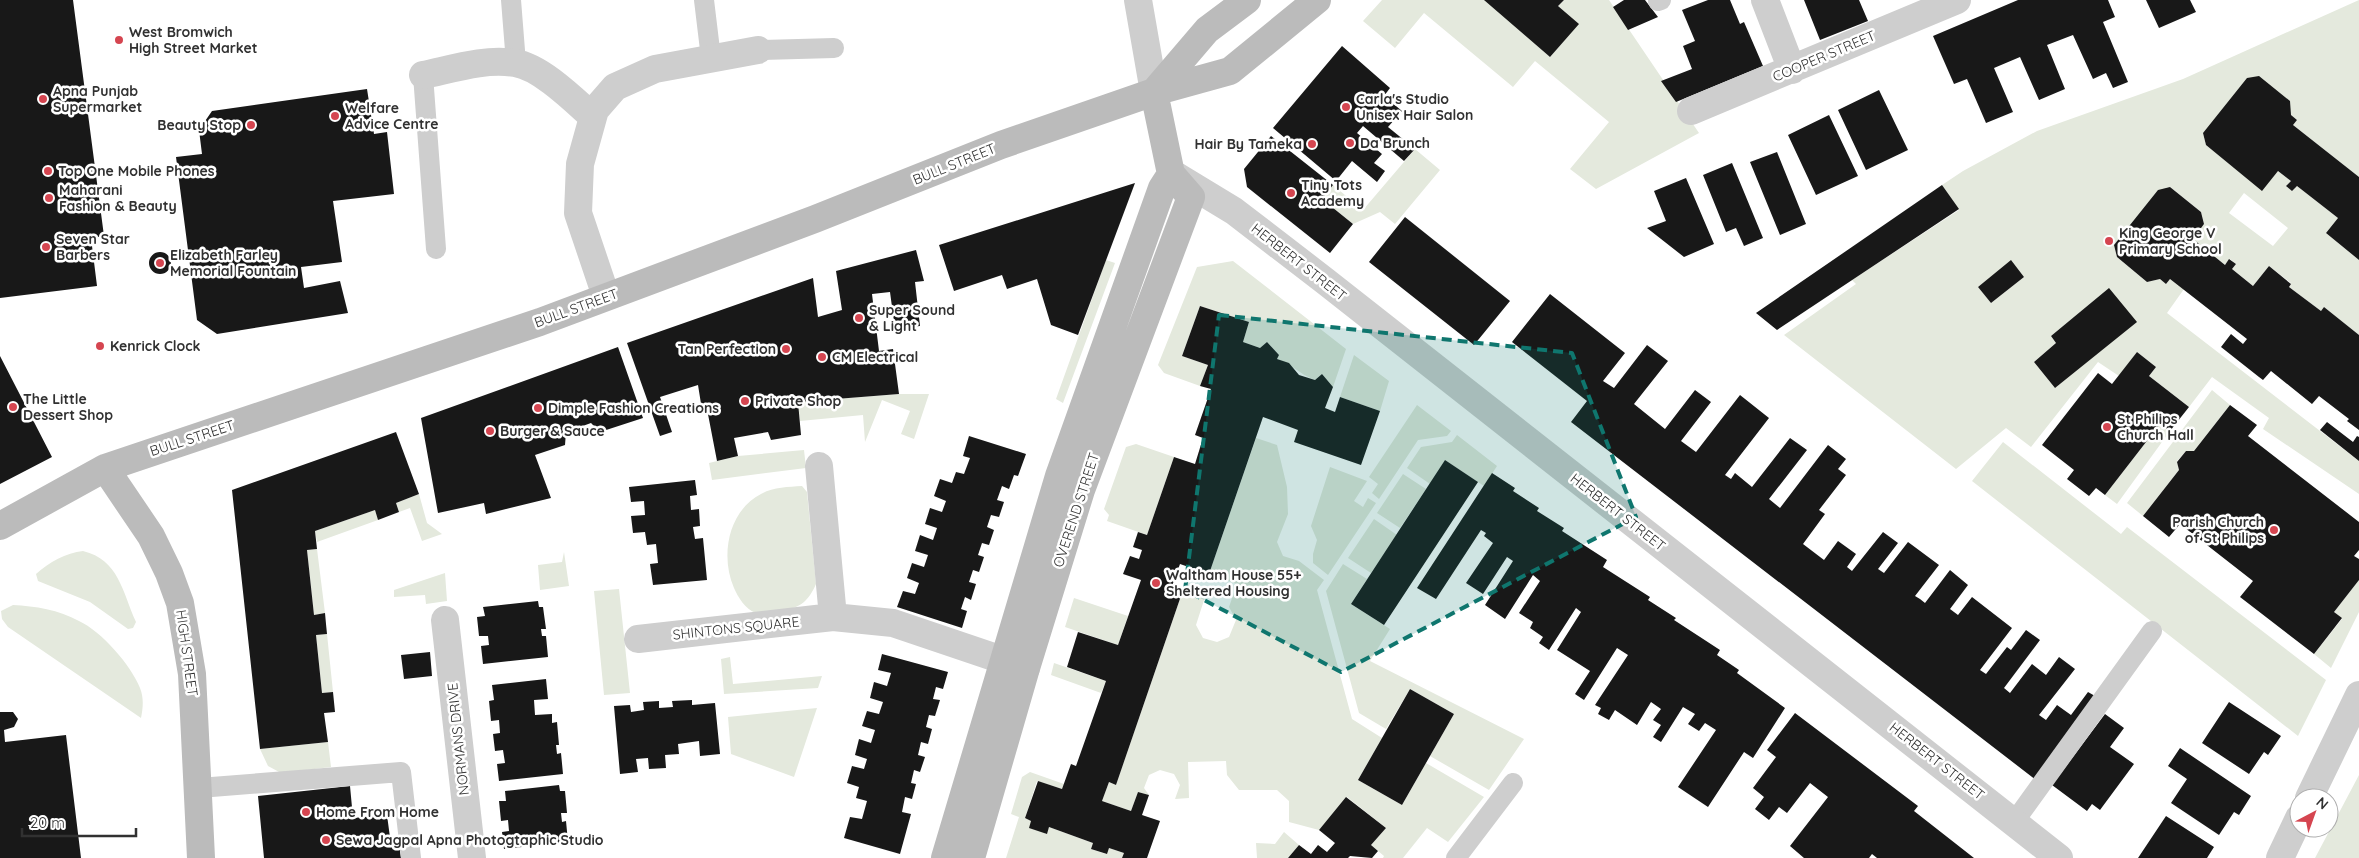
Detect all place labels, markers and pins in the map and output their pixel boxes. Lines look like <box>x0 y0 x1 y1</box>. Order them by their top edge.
place label: West Bromwich High Street Market <box>129 23 258 57</box>
marker: West Bromwich High Street Market <box>113 34 125 46</box>
place label: Apna Punjab Supermarket <box>53 82 142 116</box>
place label: Carla's Studio Unisex Hair Salon <box>1356 90 1473 124</box>
marker: Apna Punjab Supermarket <box>37 93 49 105</box>
place label: Welfare Advice Centre <box>345 99 439 133</box>
marker: Carla's Studio Unisex Hair Salon <box>1340 101 1352 113</box>
marker: Welfare Advice Centre <box>329 110 341 122</box>
place label: Beauty Stop <box>157 116 241 134</box>
marker: Beauty Stop <box>245 119 257 131</box>
place label: Da Brunch <box>1360 134 1430 152</box>
place label: Hair By Tameka <box>1195 135 1302 153</box>
marker: Da Brunch <box>1344 137 1356 149</box>
marker: Hair By Tameka <box>1306 138 1318 150</box>
place label: Top One Mobile Phones <box>58 162 215 180</box>
marker: Top One Mobile Phones <box>42 165 54 177</box>
place label: Tiny Tots Academy <box>1301 176 1364 210</box>
place label: Maharani Fashion & Beauty <box>59 181 177 215</box>
marker: Tiny Tots Academy <box>1285 187 1297 199</box>
marker: Maharani Fashion & Beauty <box>43 192 55 204</box>
place label: King George V Primary School <box>2119 224 2222 258</box>
place label: Seven Star Barbers <box>56 230 130 264</box>
marker: King George V Primary School <box>2103 235 2115 247</box>
marker: Seven Star Barbers <box>40 241 52 253</box>
place label: Elizabeth Farley Memorial Fountain <box>170 246 296 280</box>
marker: Elizabeth Farley Memorial Fountain <box>154 257 166 269</box>
place label: Super Sound & Light <box>869 301 955 335</box>
marker: Super Sound & Light <box>853 312 865 324</box>
place label: Kenrick Clock <box>110 337 200 355</box>
marker: Kenrick Clock <box>94 340 106 352</box>
place label: Tan Perfection <box>678 340 776 358</box>
marker: Tan Perfection <box>780 343 792 355</box>
place label: CM Electrical <box>832 348 918 366</box>
marker: CM Electrical <box>816 351 828 363</box>
place label: The Little Dessert Shop <box>23 390 113 424</box>
place label: Private Shop <box>755 392 842 410</box>
marker: Private Shop <box>739 395 751 407</box>
place label: Dimple Fashion Creations <box>548 399 719 417</box>
marker: The Little Dessert Shop <box>7 401 19 413</box>
marker: Dimple Fashion Creations <box>532 402 544 414</box>
place label: St Philips Church Hall <box>2117 410 2194 444</box>
marker: St Philips Church Hall <box>2101 421 2113 433</box>
place label: Burger & Sauce <box>500 422 605 440</box>
marker: Burger & Sauce <box>484 425 496 437</box>
place label: Parish Church of St Philips <box>2172 513 2264 547</box>
marker: Parish Church of St Philips <box>2268 524 2280 536</box>
place label: Waltham House 55+ Sheltered Housing <box>1166 566 1301 600</box>
marker: Waltham House 55+ Sheltered Housing <box>1150 577 1162 589</box>
place label: Home From Home <box>316 803 439 821</box>
marker: Home From Home <box>300 806 312 818</box>
place label: Sewa Jagpal Apna Photogtaphic Studio <box>336 831 604 849</box>
marker: Sewa Jagpal Apna Photogtaphic Studio <box>320 834 332 846</box>

